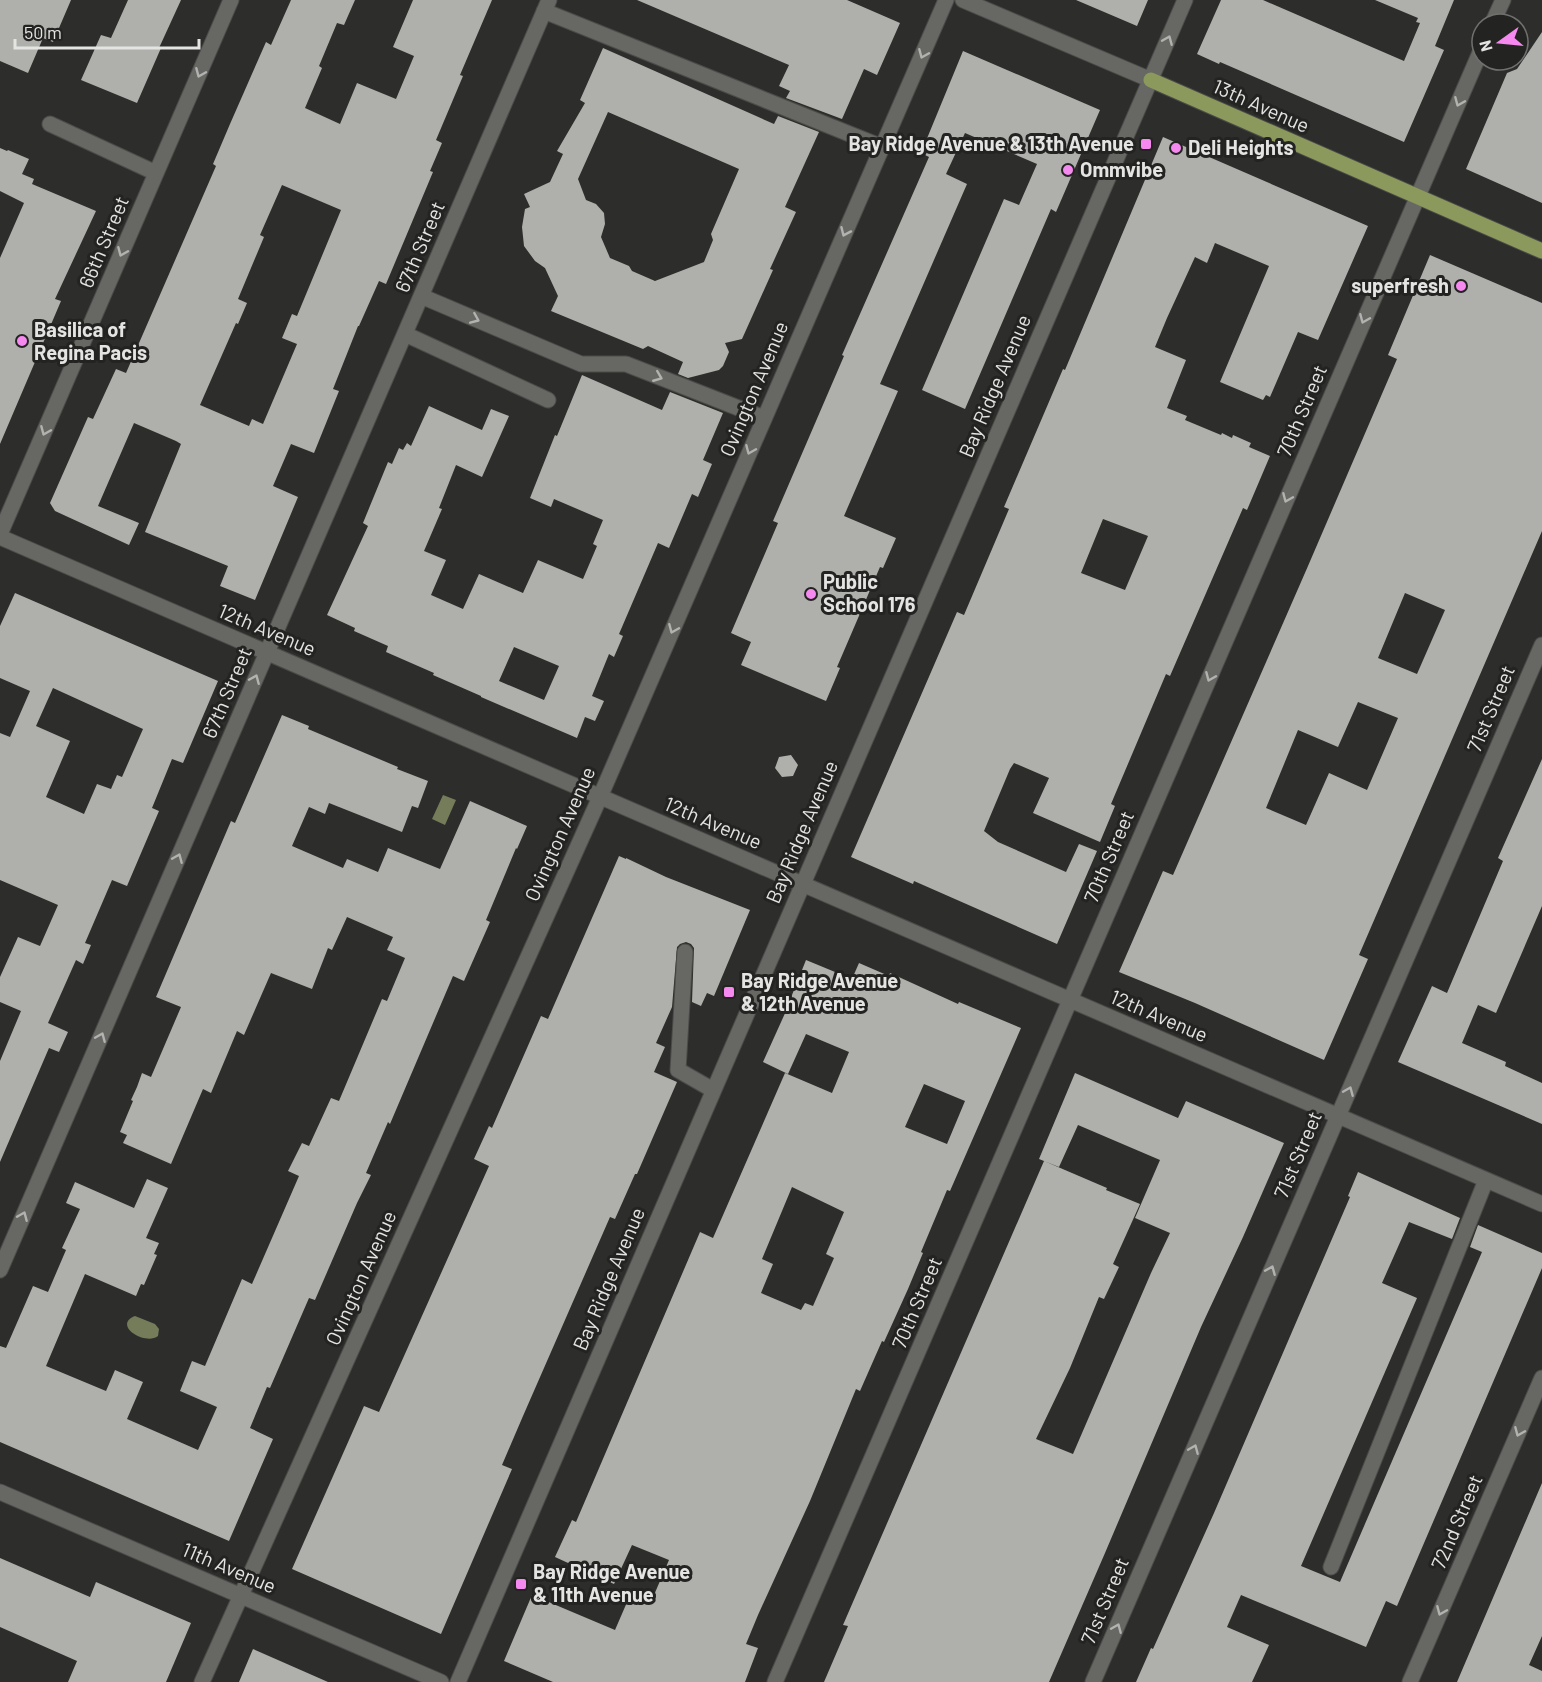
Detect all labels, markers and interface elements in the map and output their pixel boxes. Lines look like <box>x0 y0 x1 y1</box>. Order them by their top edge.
scale bar <box>15 12 200 50</box>
north arrow <box>1470 12 1530 72</box>
text: 50 m <box>24 21 62 43</box>
one-way arrow <box>1161 36 1173 47</box>
text: N <box>1474 38 1496 54</box>
one-way arrow <box>918 47 930 58</box>
one-way arrow <box>195 67 207 78</box>
street label: 13th Avenue <box>1210 73 1313 137</box>
one-way arrow <box>1454 95 1466 106</box>
place label: Bay Ridge Avenue & 13th Avenue <box>848 131 1134 155</box>
place label: Deli Heights <box>1188 135 1294 159</box>
marker: Bay Ridge Avenue & 13th Avenue <box>1139 137 1153 151</box>
marker: Deli Heights <box>1169 141 1183 155</box>
place label: Ommvibe <box>1080 157 1163 181</box>
marker: Ommvibe <box>1061 163 1075 177</box>
street label: 66th Street <box>73 192 133 291</box>
street label: 67th Street <box>389 198 449 296</box>
one-way arrow <box>840 226 852 237</box>
one-way arrow <box>117 245 129 256</box>
place label: superfresh <box>1351 273 1449 297</box>
marker: superfresh <box>1454 279 1468 293</box>
street label: Bay Ridge Avenue <box>953 311 1035 461</box>
one-way arrow <box>469 312 480 324</box>
one-way arrow <box>1360 313 1372 324</box>
place label: Basilica of Regina Pacis <box>34 317 147 364</box>
street label: Ovington Avenue <box>714 317 792 460</box>
marker: Basilica of Regina Pacis <box>15 334 29 348</box>
street label: 70th Street <box>1271 361 1331 460</box>
one-way arrow <box>653 369 663 382</box>
one-way arrow <box>40 424 52 435</box>
one-way arrow <box>746 443 758 454</box>
one-way arrow <box>1282 492 1294 503</box>
place label: Public School 176 <box>823 569 916 616</box>
marker: Public School 176 <box>804 587 818 601</box>
street label: 12th Avenue <box>215 598 320 660</box>
one-way arrow <box>668 622 680 633</box>
street label: 67th Street <box>196 644 256 742</box>
street label: 71st Street <box>1461 662 1519 756</box>
one-way arrow <box>1205 671 1217 682</box>
one-way arrow <box>248 675 260 686</box>
street label: Bay Ridge Avenue <box>760 757 842 907</box>
street label: Ovington Avenue <box>519 763 599 905</box>
street label: 12th Avenue <box>661 791 766 853</box>
street label: 70th Street <box>1078 807 1138 906</box>
one-way arrow <box>171 854 183 865</box>
place label: Bay Ridge Avenue & 12th Avenue <box>741 968 898 1015</box>
street label: 12th Avenue <box>1107 984 1212 1046</box>
marker: Bay Ridge Avenue & 12th Avenue <box>722 985 736 999</box>
one-way arrow <box>93 1033 105 1044</box>
one-way arrow <box>1341 1087 1353 1098</box>
street label: 71st Street <box>1268 1108 1326 1202</box>
street label: Bay Ridge Avenue <box>567 1204 649 1354</box>
street label: Ovington Avenue <box>320 1207 400 1349</box>
one-way arrow <box>16 1212 28 1223</box>
street label: 70th Street <box>886 1253 946 1352</box>
one-way arrow <box>1264 1266 1276 1277</box>
one-way arrow <box>1514 1426 1526 1437</box>
one-way arrow <box>1187 1445 1199 1456</box>
street label: 72nd Street <box>1425 1471 1487 1572</box>
street label: 11th Avenue <box>179 1537 280 1598</box>
street label: 71st Street <box>1075 1554 1133 1648</box>
place label: Bay Ridge Avenue & 11th Avenue <box>533 1559 690 1606</box>
marker: Bay Ridge Avenue & 11th Avenue <box>514 1577 528 1591</box>
one-way arrow <box>1436 1605 1448 1616</box>
one-way arrow <box>1109 1624 1121 1635</box>

